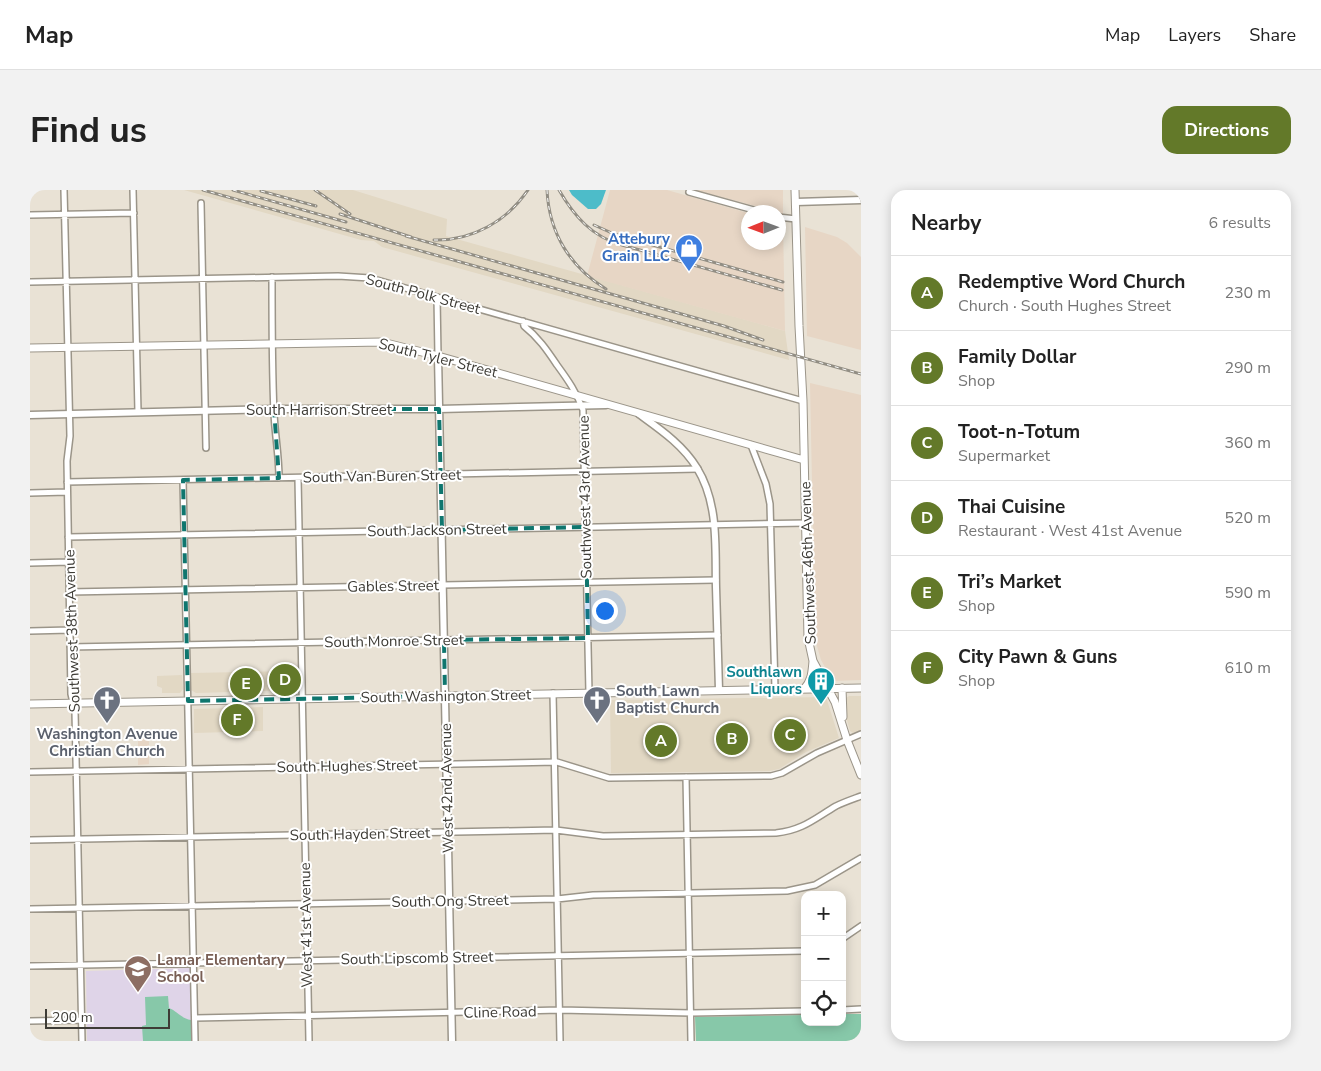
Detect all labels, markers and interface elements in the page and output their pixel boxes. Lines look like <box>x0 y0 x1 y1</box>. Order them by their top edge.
text: Map <box>25 19 73 51</box>
text: Map <box>1105 23 1140 47</box>
text: Layers <box>1168 23 1221 47</box>
text: Share <box>1249 23 1296 47</box>
button: Directions <box>1162 106 1291 154</box>
text: Find us <box>30 107 147 154</box>
north arrow <box>741 205 786 250</box>
text: Nearby <box>911 209 981 237</box>
text: 6 results <box>1209 212 1271 234</box>
place label: Attebury Grain LLC <box>602 229 670 266</box>
shop icon: Attebury Grain LLC <box>674 233 704 272</box>
street label: South Polk Street <box>364 269 483 319</box>
text: Redemptive Word Church <box>958 269 1185 295</box>
text: A <box>921 282 933 304</box>
text: 230 m <box>1224 282 1271 304</box>
text: Church · South Hughes Street <box>958 295 1171 317</box>
street label: South Tyler Street <box>376 334 500 383</box>
text: Family Dollar <box>958 344 1077 370</box>
text: B <box>921 357 933 379</box>
text: 290 m <box>1224 357 1271 379</box>
text: Shop <box>958 370 995 392</box>
street label: South Harrison Street <box>246 400 393 420</box>
street label: Southwest 43rd Avenue <box>574 415 596 579</box>
text: Toot-n-Totum <box>958 419 1080 445</box>
text: C <box>922 432 932 454</box>
text: 360 m <box>1224 432 1271 454</box>
text: Supermarket <box>958 445 1050 467</box>
street label: South Van Buren Street <box>303 465 462 487</box>
street label: Southwest 46th Avenue <box>795 481 821 645</box>
text: Thai Cuisine <box>958 494 1065 520</box>
text: D <box>921 507 933 529</box>
text: 520 m <box>1224 507 1271 529</box>
street label: South Jackson Street <box>367 519 508 541</box>
text: Restaurant · West 41st Avenue <box>958 520 1182 542</box>
street label: Southwest 38th Avenue <box>59 549 85 713</box>
text: Tri’s Market <box>958 569 1061 595</box>
street label: Gables Street <box>347 575 440 597</box>
text: E <box>922 582 932 604</box>
text: 590 m <box>1224 582 1271 604</box>
text: Shop <box>958 595 995 617</box>
your location <box>592 598 618 624</box>
street label: South Monroe Street <box>324 630 465 652</box>
text: City Pawn & Guns <box>958 644 1117 670</box>
text: F <box>923 657 932 679</box>
text: 610 m <box>1224 657 1271 679</box>
pin: D <box>269 661 301 699</box>
place label: Southlawn Liquors <box>726 662 802 699</box>
pin: E <box>230 665 262 703</box>
building icon: Southlawn Liquors <box>806 666 836 705</box>
text: Shop <box>958 670 995 692</box>
place label: South Lawn Baptist Church <box>616 681 719 718</box>
church icon: Washington Avenue Christian Church <box>92 685 122 724</box>
street label: South Washington Street <box>361 685 532 707</box>
church icon: South Lawn Baptist Church <box>582 685 612 724</box>
pin: F <box>221 701 253 739</box>
pin: C <box>774 716 806 754</box>
pin: B <box>716 720 748 758</box>
pin: A <box>645 722 677 760</box>
street label: West 42nd Avenue <box>436 723 458 853</box>
place label: Washington Avenue Christian Church <box>36 724 178 761</box>
street label: South Hughes Street <box>276 755 418 777</box>
street label: South Hayden Street <box>290 823 431 845</box>
street label: West 41st Avenue <box>295 862 317 988</box>
street label: South Ong Street <box>391 890 510 912</box>
map controls <box>801 891 846 1026</box>
button: + <box>801 891 846 936</box>
button: − <box>801 936 846 981</box>
street label: South Lipscomb Street <box>340 947 494 969</box>
place label: Lamar Elementary School <box>157 950 285 987</box>
school or university icon: Lamar Elementary School <box>123 954 153 993</box>
button: locate <box>801 981 846 1026</box>
street label: Cline Road <box>463 1001 537 1023</box>
scale bar <box>45 1006 170 1029</box>
text: 200 m <box>52 1008 93 1027</box>

